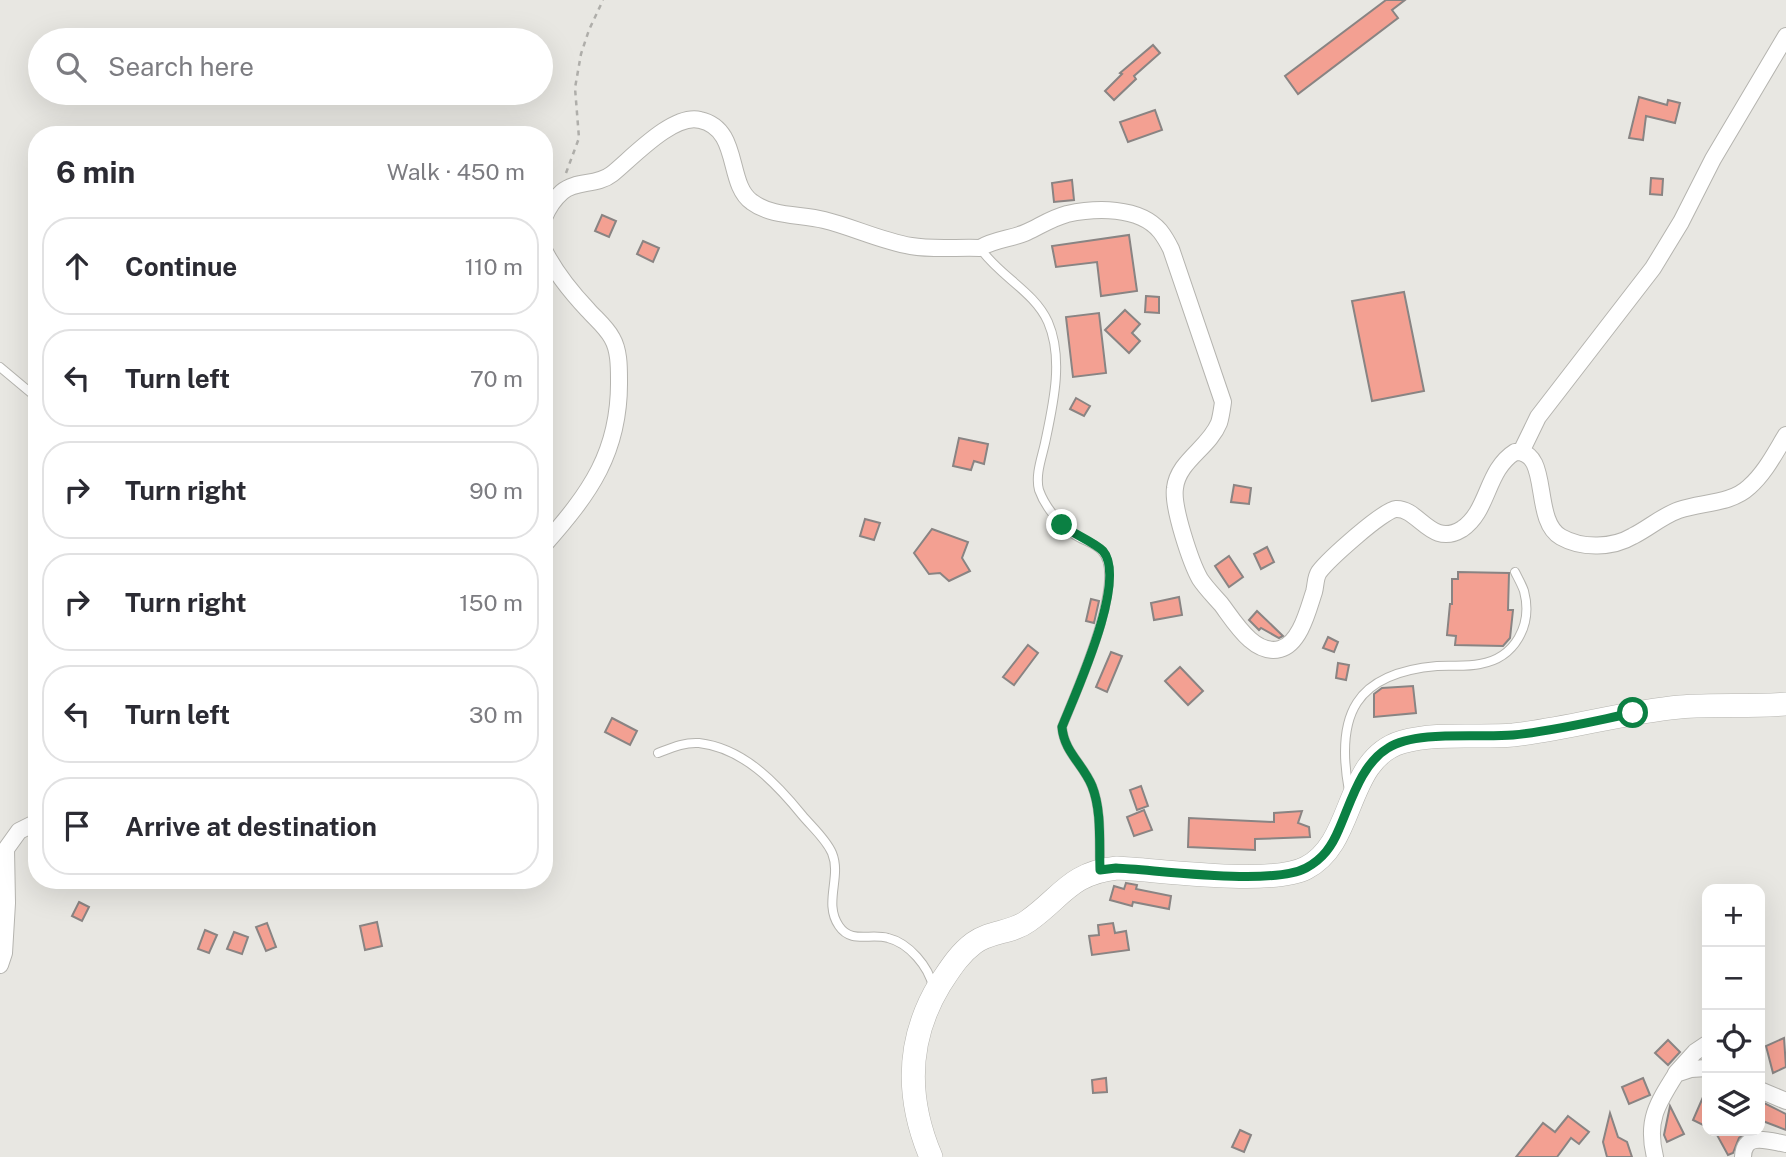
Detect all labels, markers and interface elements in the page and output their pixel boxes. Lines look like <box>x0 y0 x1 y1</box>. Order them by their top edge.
search box <box>28 28 553 105</box>
icon: search <box>52 48 90 86</box>
text: Search here <box>108 51 254 82</box>
text: 6 min <box>56 154 135 190</box>
text: Walk · 450 m <box>387 158 525 185</box>
icon: ahead <box>58 247 96 285</box>
text: Continue <box>125 251 237 282</box>
text: 110 m <box>465 253 523 280</box>
icon: left <box>58 359 96 397</box>
text: Turn left <box>125 363 230 394</box>
text: 70 m <box>470 365 523 392</box>
icon: right <box>58 471 96 509</box>
text: Turn right <box>125 475 247 506</box>
text: 90 m <box>469 477 523 504</box>
route end <box>1046 509 1077 540</box>
icon: right <box>58 583 96 621</box>
text: Turn right <box>125 587 247 618</box>
text: 150 m <box>459 589 523 616</box>
icon: left <box>58 695 96 733</box>
route start <box>1617 697 1648 728</box>
text: Turn left <box>125 699 230 730</box>
text: 30 m <box>469 701 523 728</box>
icon: arrive <box>58 807 96 845</box>
text: Arrive at destination <box>125 811 377 842</box>
map controls <box>1702 884 1765 1136</box>
button: + <box>1702 884 1765 947</box>
button: − <box>1702 947 1765 1010</box>
button: locate <box>1702 1010 1765 1073</box>
button: layers <box>1702 1073 1765 1136</box>

